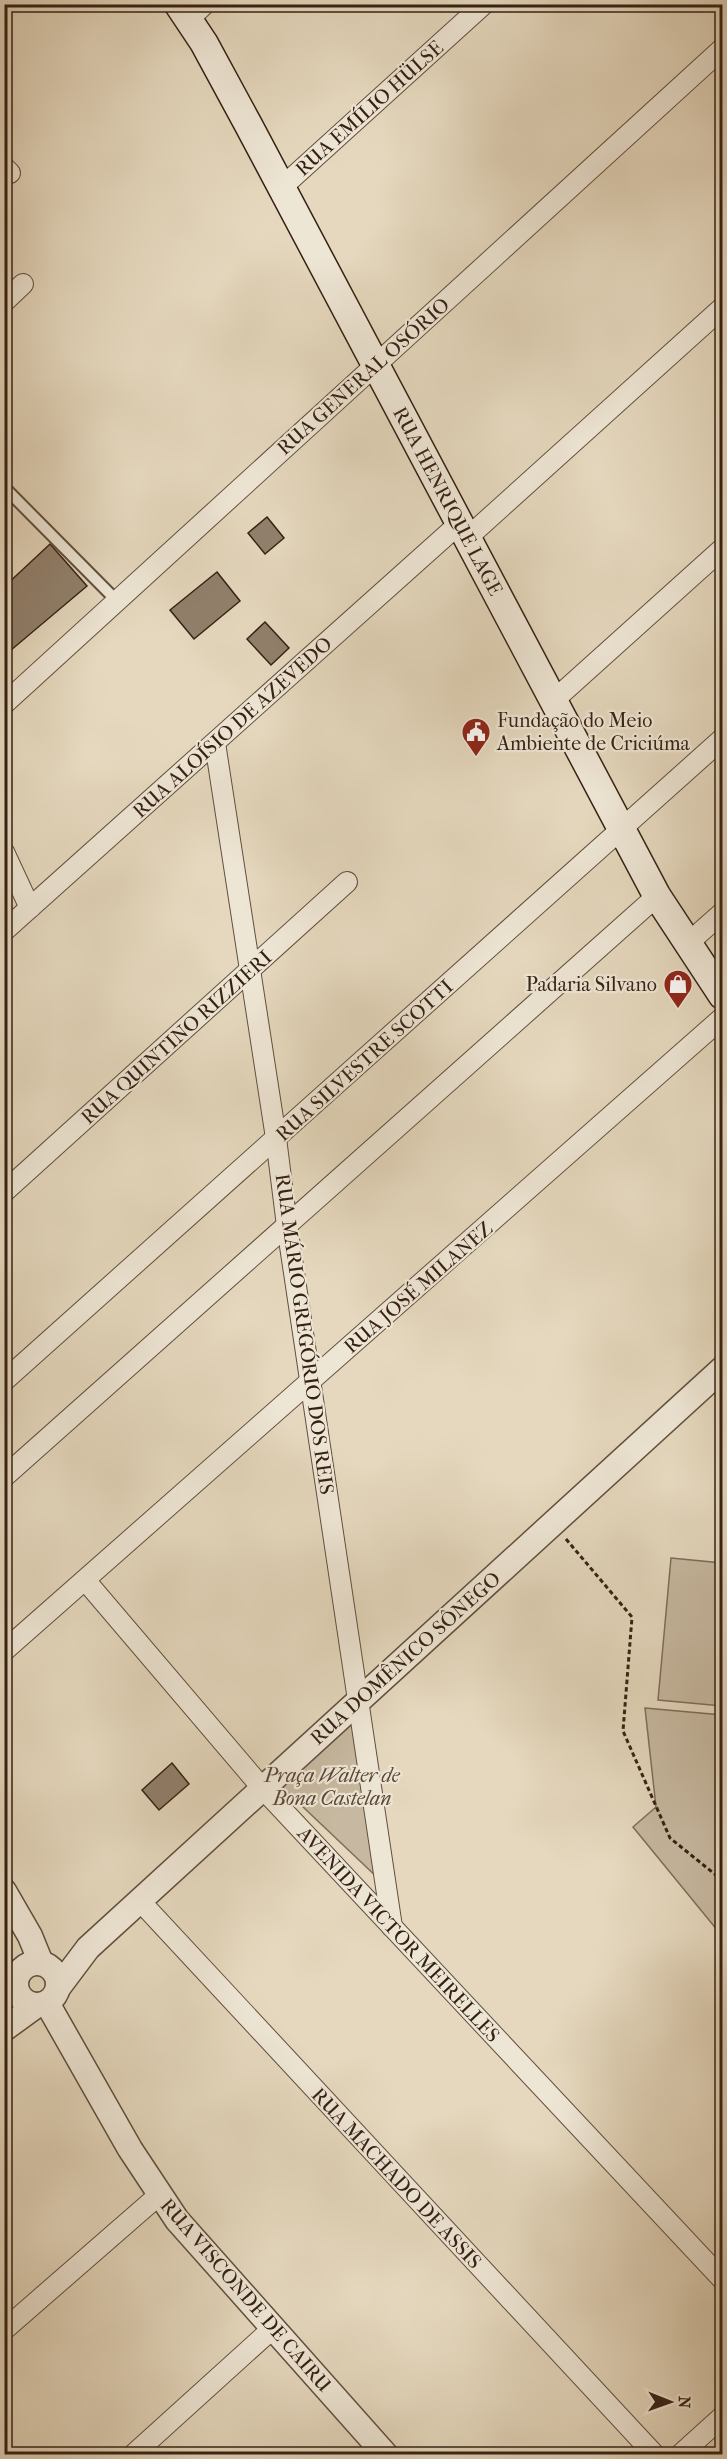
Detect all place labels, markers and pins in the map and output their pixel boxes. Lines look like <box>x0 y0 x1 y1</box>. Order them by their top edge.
place label: Fundação do Meio Ambiente de Criciúma <box>496 709 691 755</box>
public building icon: Fundação do Meio Ambiente de Criciúma <box>460 716 492 758</box>
shop icon: Padaria Silvano <box>662 968 694 1010</box>
place label: Padaria Silvano <box>526 973 657 996</box>

